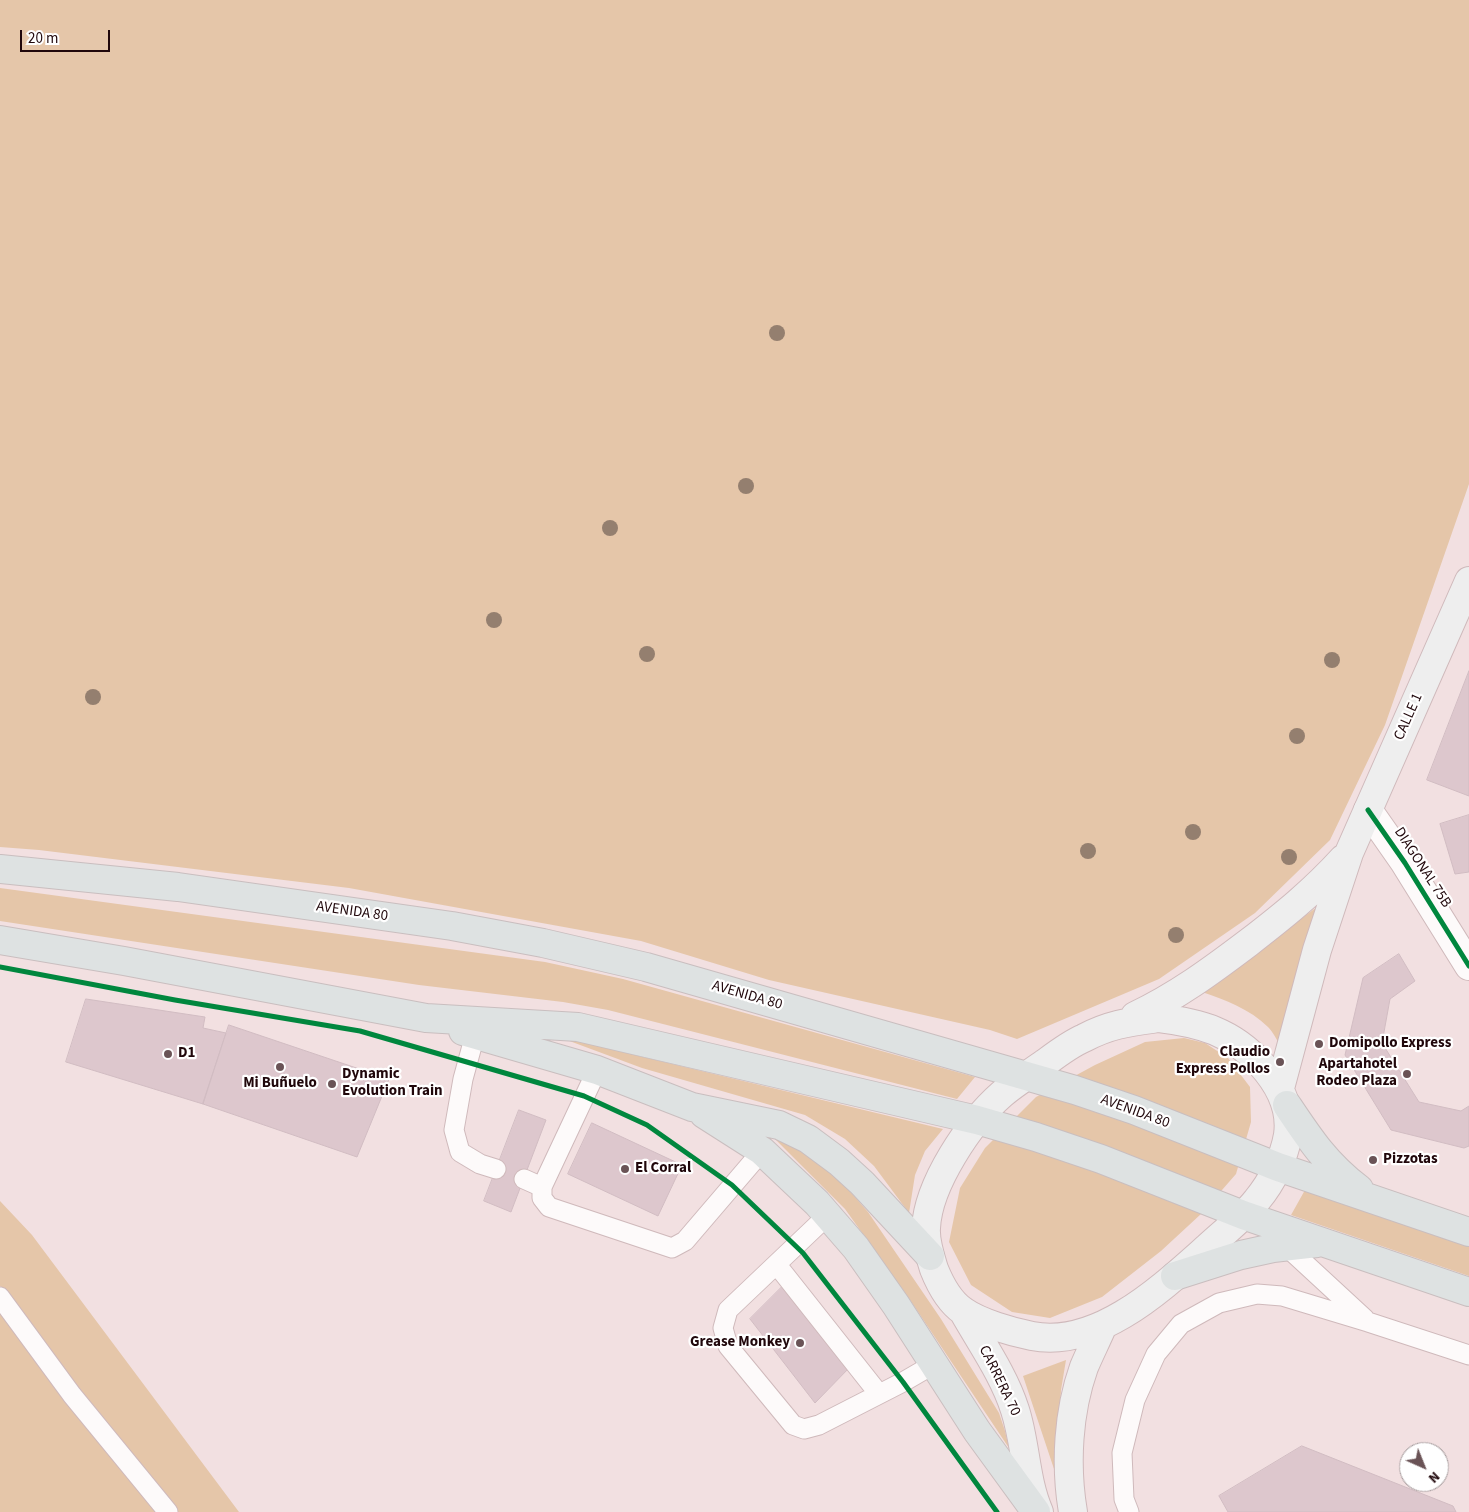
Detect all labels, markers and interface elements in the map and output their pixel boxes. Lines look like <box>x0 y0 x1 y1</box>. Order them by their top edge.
scale bar <box>22 20 112 52</box>
text: 20 m <box>28 28 58 49</box>
street label: CALLE 1 <box>1391 691 1427 743</box>
street label: DIAGONAL 75B <box>1389 824 1455 912</box>
street label: AVENIDA 80 <box>315 898 389 926</box>
street label: AVENIDA 80 <box>710 977 784 1015</box>
place label: Domipollo Express <box>1329 1035 1451 1053</box>
marker: Domipollo Express <box>1313 1038 1325 1050</box>
place label: Claudio Express Pollos <box>1176 1044 1270 1079</box>
place label: D1 <box>178 1045 195 1063</box>
marker: D1 <box>162 1048 174 1060</box>
marker: Claudio Express Pollos <box>1274 1056 1286 1068</box>
place label: Apartahotel Rodeo Plaza <box>1316 1056 1397 1091</box>
marker: Mi Buñuelo <box>274 1061 286 1073</box>
place label: Dynamic Evolution Train <box>342 1066 443 1101</box>
marker: Apartahotel Rodeo Plaza <box>1401 1068 1413 1080</box>
place label: Mi Buñuelo <box>243 1075 317 1093</box>
marker: Dynamic Evolution Train <box>326 1078 338 1090</box>
street label: AVENIDA 80 <box>1098 1091 1172 1133</box>
place label: Pizzotas <box>1383 1151 1438 1169</box>
marker: Pizzotas <box>1367 1154 1379 1166</box>
place label: El Corral <box>635 1160 691 1178</box>
marker: El Corral <box>619 1163 631 1175</box>
place label: Grease Monkey <box>690 1334 790 1352</box>
marker: Grease Monkey <box>794 1337 806 1349</box>
street label: CARRERA 70 <box>974 1343 1024 1419</box>
north arrow <box>1399 1442 1449 1492</box>
text: N <box>1423 1467 1444 1487</box>

